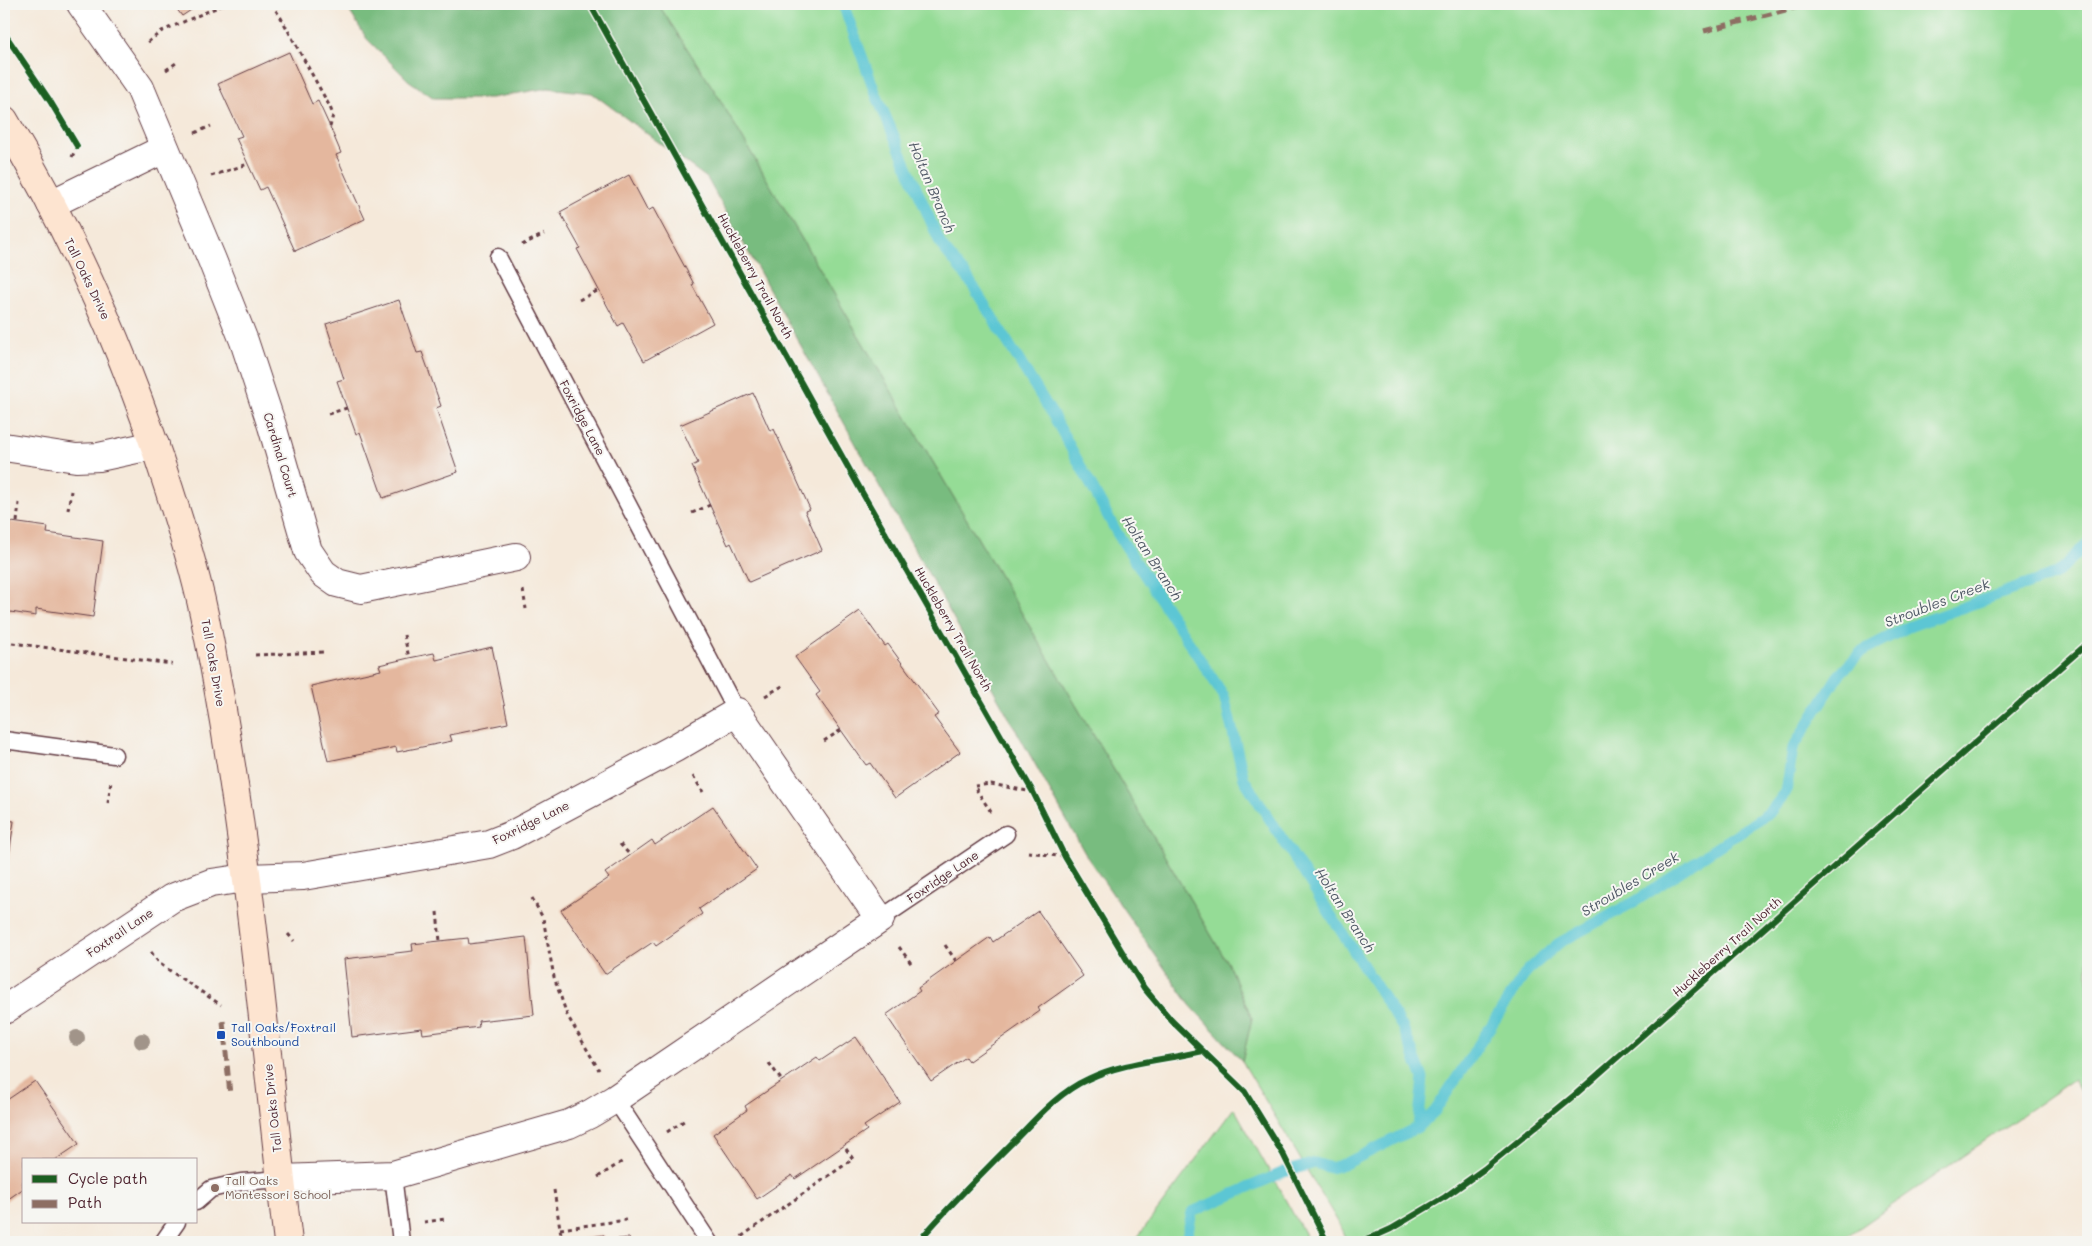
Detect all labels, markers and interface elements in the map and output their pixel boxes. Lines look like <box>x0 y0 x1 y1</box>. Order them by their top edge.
water label: Holtan Branch <box>905 138 960 235</box>
street label: Huckleberry Trail North <box>715 210 797 341</box>
street label: Tall Oaks Drive <box>61 235 115 322</box>
street label: Foxridge Lane <box>556 377 610 458</box>
street label: Cardinal Court <box>260 410 301 499</box>
water label: Holtan Branch <box>1118 512 1187 604</box>
street label: Huckleberry Trail North <box>912 563 996 694</box>
water label: Stroubles Creek <box>1882 574 1993 631</box>
street label: Tall Oaks Drive <box>198 618 230 708</box>
street label: Foxridge Lane <box>490 797 572 848</box>
street label: Foxridge Lane <box>903 846 981 906</box>
water label: Stroubles Creek <box>1577 847 1683 920</box>
water label: Holtan Branch <box>1311 864 1380 956</box>
street label: Huckleberry Trail North <box>1669 893 1784 999</box>
street label: Foxtrail Lane <box>83 904 156 960</box>
place label: Tall Oaks/Foxtrail Southbound <box>231 1019 336 1049</box>
marker: Tall Oaks/Foxtrail Southbound <box>215 1029 227 1041</box>
street label: Tall Oaks Drive <box>259 1063 285 1153</box>
legend <box>22 1158 198 1224</box>
text: Cycle path <box>68 1168 147 1188</box>
place label: Tall Oaks Montessori School <box>225 1172 331 1202</box>
marker: Tall Oaks Montessori School <box>209 1182 221 1194</box>
text: Path <box>68 1192 102 1212</box>

